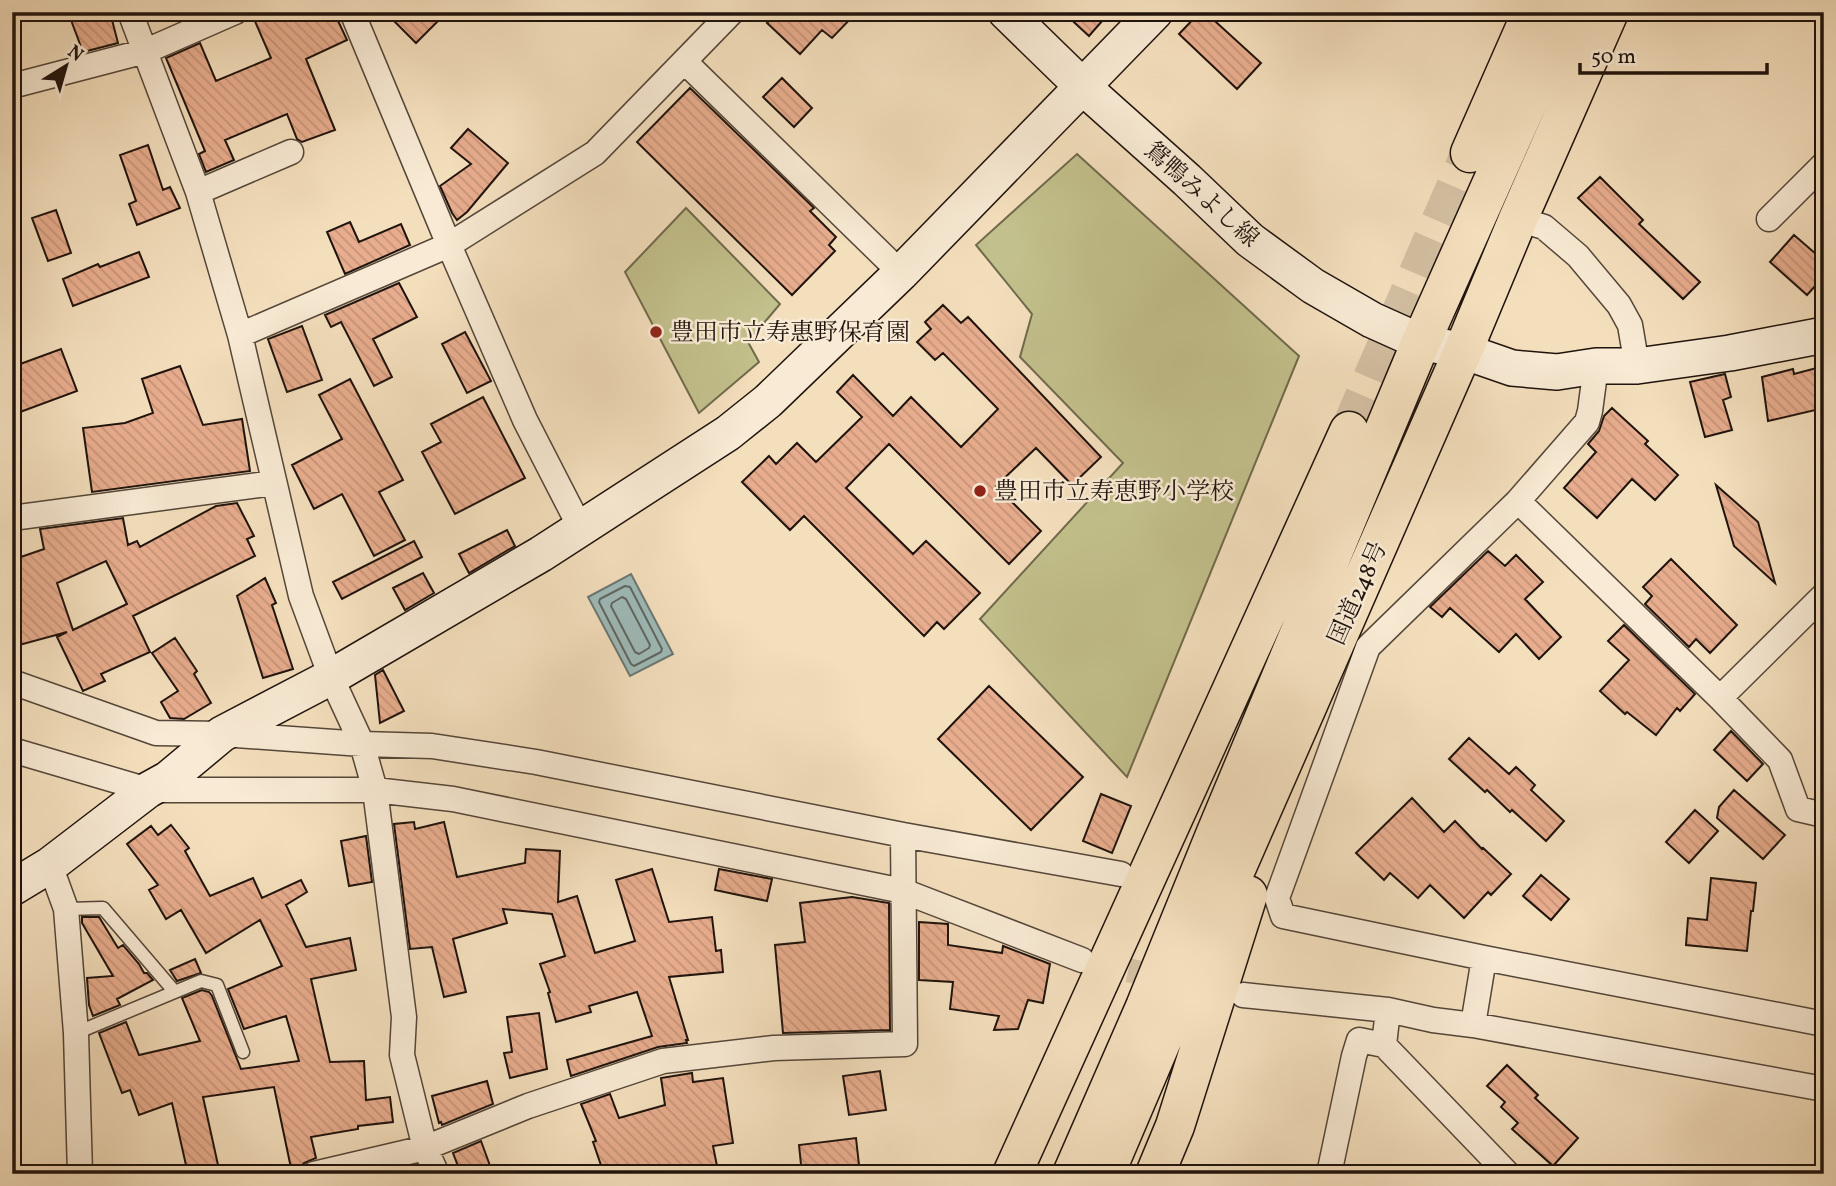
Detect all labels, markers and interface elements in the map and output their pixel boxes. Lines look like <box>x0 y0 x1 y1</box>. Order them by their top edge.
north arrow <box>32 32 102 102</box>
scale bar <box>1580 32 1768 76</box>
text: N <box>62 39 89 69</box>
text: 50 m <box>1591 43 1636 72</box>
street label: 鴛鴨みよし線 <box>1136 135 1266 256</box>
place label: 豊田市立寿惠野保育園 <box>670 317 910 351</box>
marker: 豊田市立寿惠野保育園 <box>648 324 664 340</box>
place label: 豊田市立寿恵野小学校 <box>994 476 1234 510</box>
marker: 豊田市立寿恵野小学校 <box>972 483 988 499</box>
street label: 国道248号 <box>1321 537 1397 651</box>

